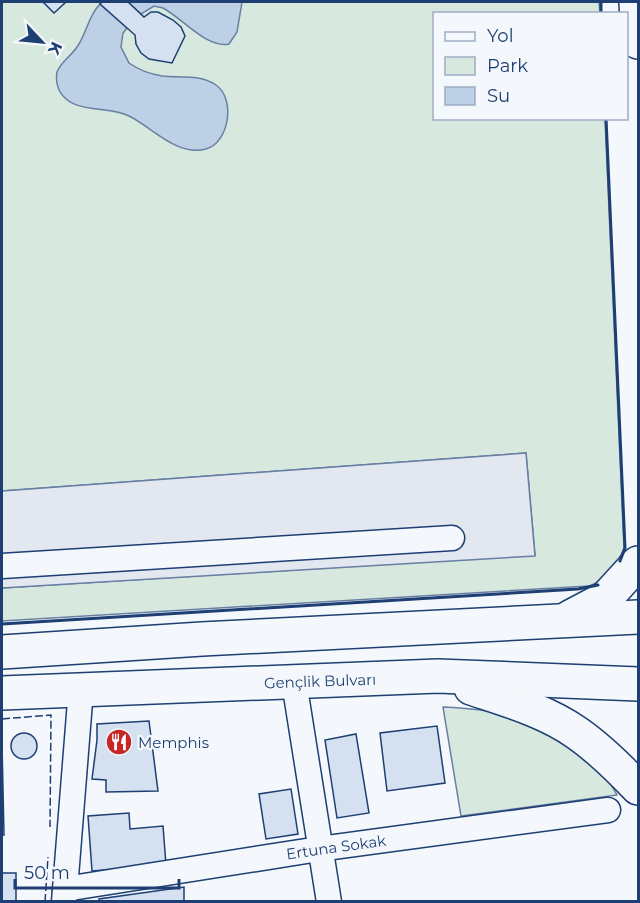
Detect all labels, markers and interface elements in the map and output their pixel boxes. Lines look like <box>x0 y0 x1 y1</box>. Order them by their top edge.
north arrow <box>12 12 72 72</box>
legend <box>433 12 628 120</box>
text: Yol <box>487 25 513 47</box>
text: K <box>43 39 66 59</box>
text: Park <box>487 55 528 77</box>
text: Su <box>487 85 510 107</box>
street label: Gençlik Bulvarı <box>264 670 376 692</box>
restaurant icon: Memphis <box>104 727 134 757</box>
place label: Memphis <box>138 733 209 752</box>
street label: Ertuna Sokak <box>285 831 387 863</box>
scale bar <box>15 852 178 890</box>
text: 50 m <box>24 862 70 884</box>

